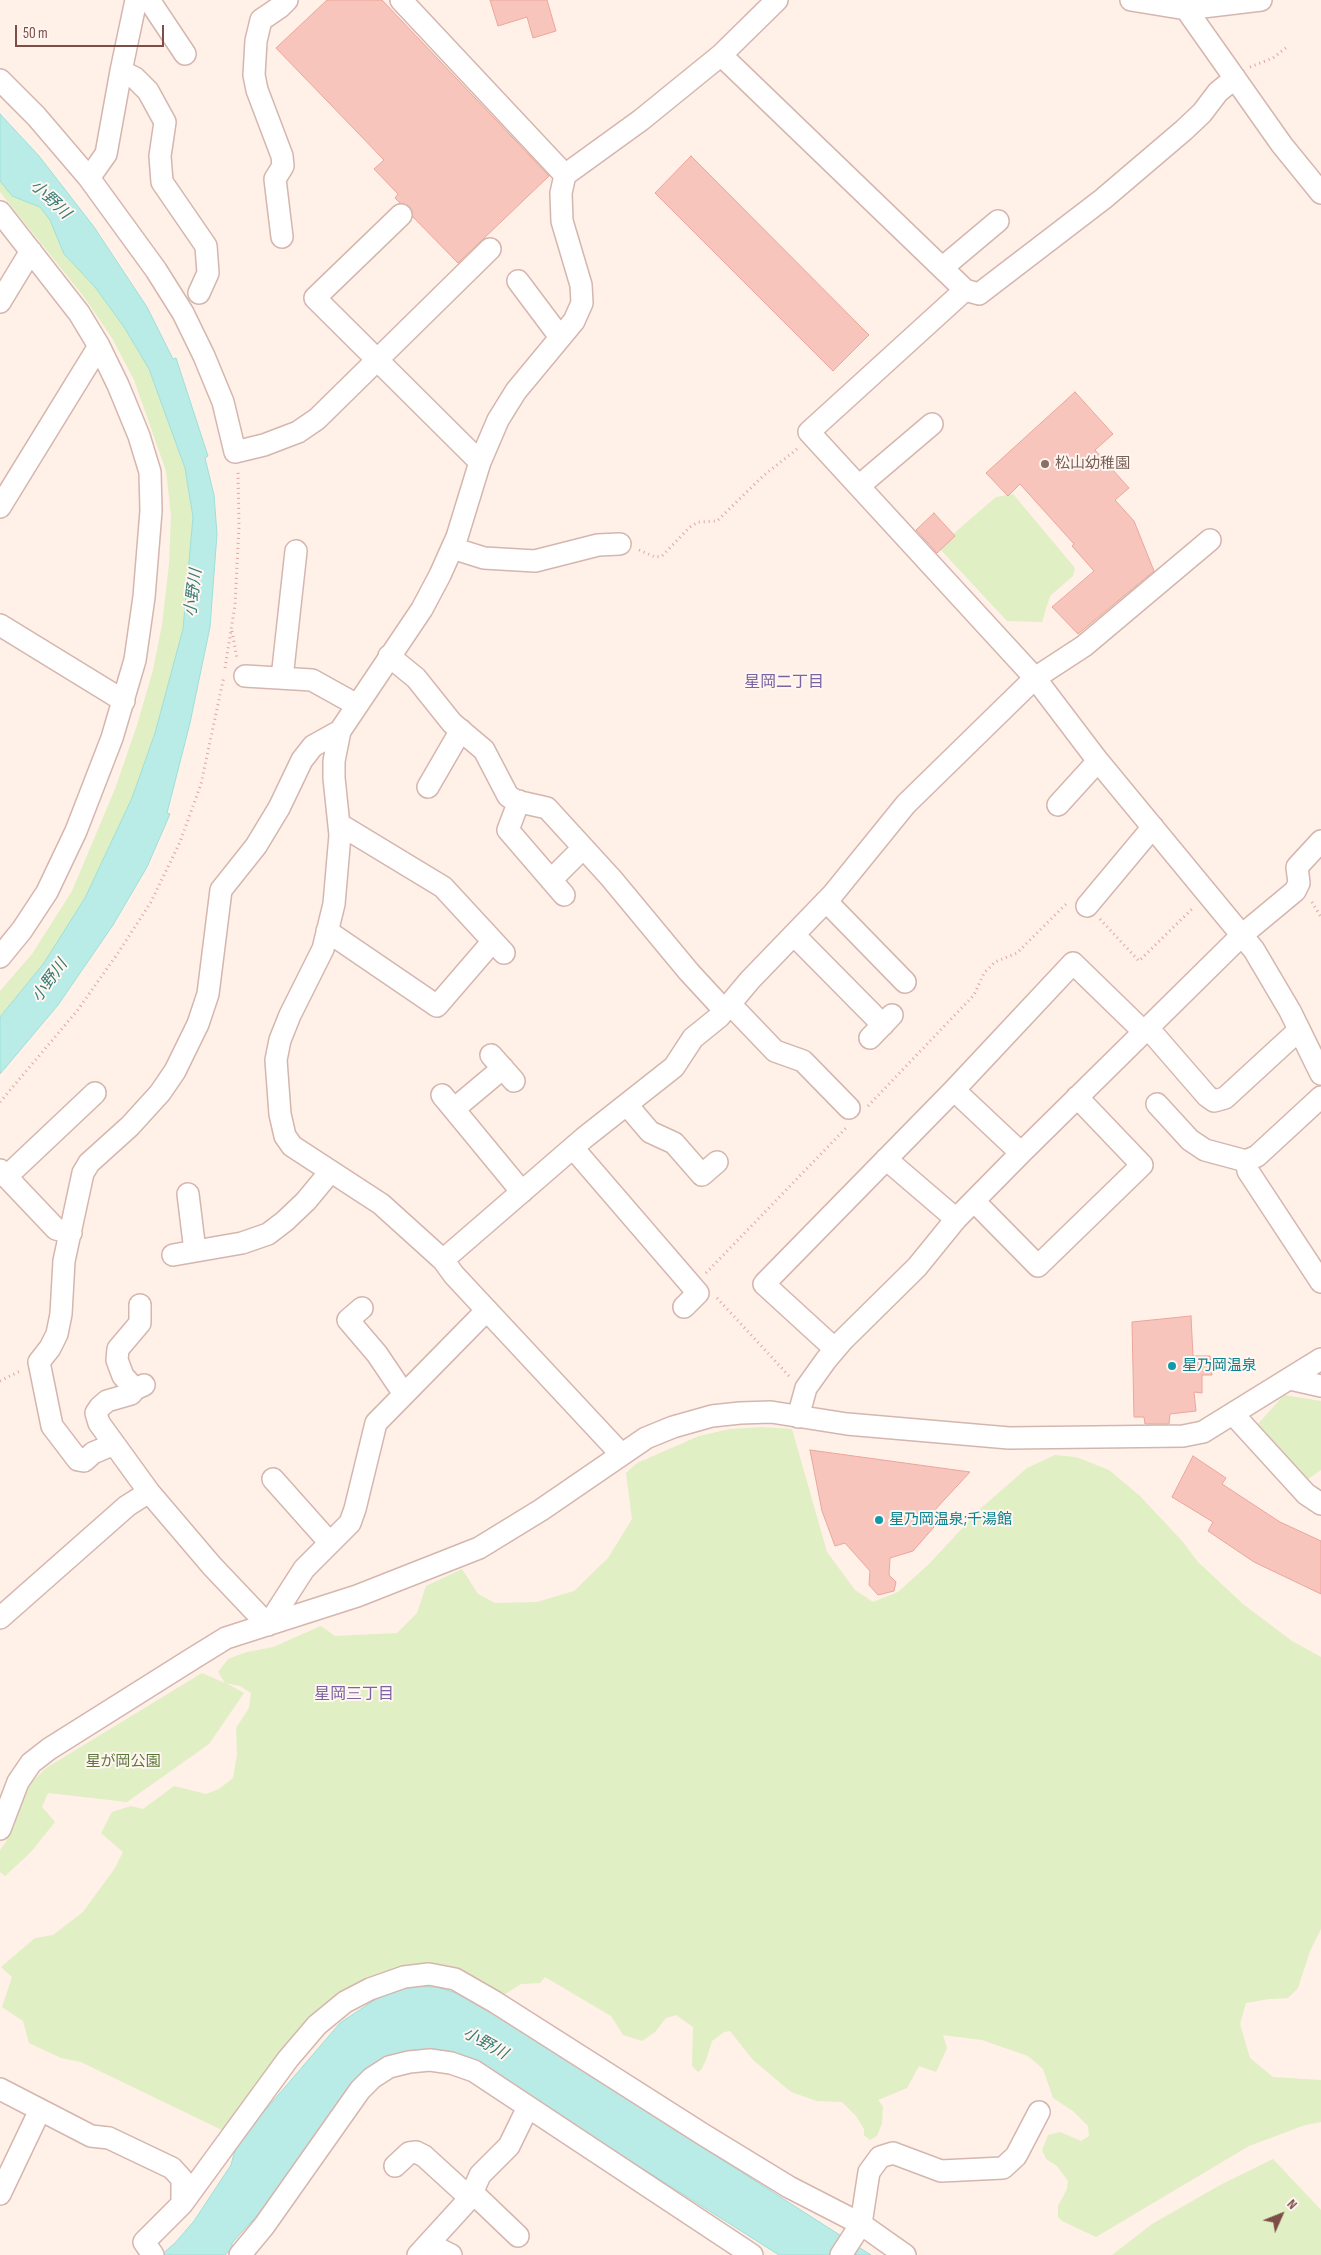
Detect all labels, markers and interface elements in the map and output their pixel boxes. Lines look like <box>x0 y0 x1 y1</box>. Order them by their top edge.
scale bar <box>18 15 166 47</box>
text: 50 m <box>23 24 48 43</box>
water label: 小野川 <box>26 177 74 223</box>
place label: 松山幼稚園 <box>1055 455 1130 473</box>
marker: 松山幼稚園 <box>1039 458 1051 470</box>
water label: 小野川 <box>182 568 206 618</box>
district label: 星岡二丁目 <box>744 673 824 693</box>
water label: 小野川 <box>28 956 72 1006</box>
place label: 星乃岡温泉 <box>1182 1357 1257 1375</box>
marker: 星乃岡温泉 <box>1166 1360 1178 1372</box>
place label: 星乃岡温泉;千湯館 <box>889 1511 1012 1529</box>
marker: 星乃岡温泉;千湯館 <box>873 1514 885 1526</box>
district label: 星岡三丁目 <box>314 1685 394 1705</box>
park label: 星が岡公園 <box>86 1753 160 1771</box>
water label: 小野川 <box>459 2024 511 2064</box>
north arrow <box>1256 2190 1306 2240</box>
text: N <box>1283 2196 1301 2213</box>

